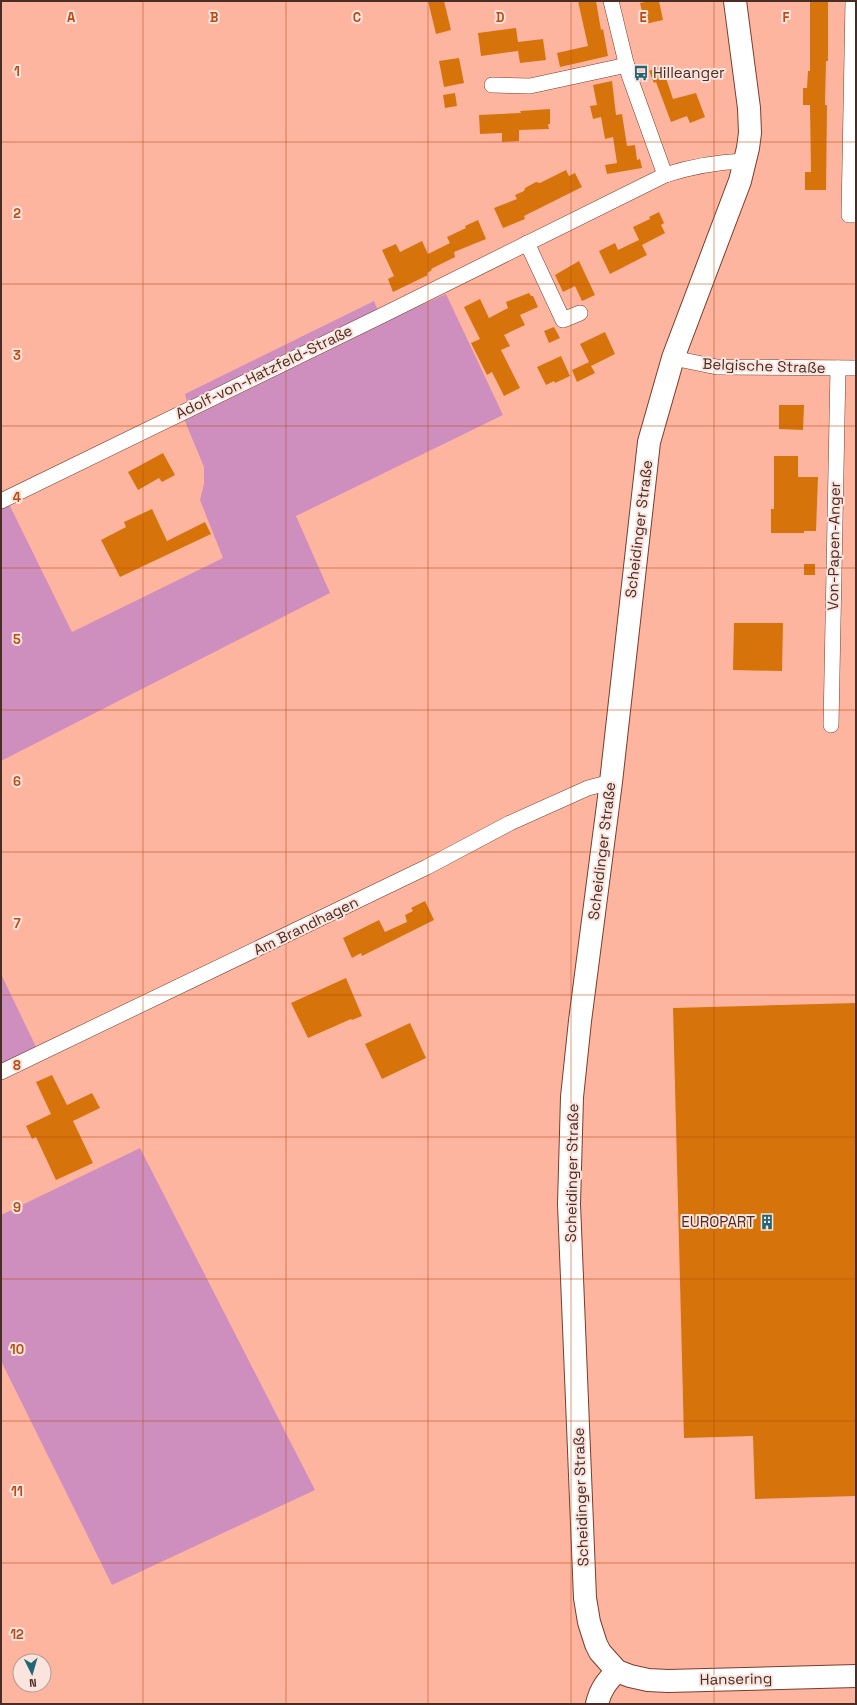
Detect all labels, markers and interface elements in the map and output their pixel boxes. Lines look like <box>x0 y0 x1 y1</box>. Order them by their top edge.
text: A <box>67 9 76 26</box>
text: B <box>210 9 219 26</box>
text: C <box>353 9 361 26</box>
text: D <box>496 9 505 26</box>
text: E <box>639 9 647 26</box>
text: F <box>783 9 790 26</box>
text: 1 <box>14 63 20 80</box>
place label: Hilleanger <box>653 63 725 82</box>
bus stop icon: Hilleanger <box>632 64 650 82</box>
text: 2 <box>13 205 21 222</box>
street label: Adolf-von-Hatzfeld-Straße <box>172 320 355 423</box>
text: 3 <box>13 347 21 364</box>
street label: Belgische Straße <box>702 354 826 377</box>
street label: Scheidinger Straße <box>621 459 656 599</box>
street label: Von-Papen-Anger <box>823 481 844 610</box>
text: 4 <box>13 489 21 506</box>
text: 5 <box>13 631 21 648</box>
text: 6 <box>13 773 21 790</box>
street label: Scheidinger Straße <box>584 781 619 921</box>
street label: Am Brandhagen <box>250 892 361 959</box>
text: 7 <box>13 915 21 932</box>
text: 8 <box>13 1057 21 1074</box>
street label: Scheidinger Straße <box>561 1103 582 1243</box>
text: 9 <box>13 1199 21 1216</box>
place label: EUROPART <box>681 1212 755 1231</box>
building icon: EUROPART <box>758 1213 776 1231</box>
text: 10 <box>10 1341 24 1358</box>
street label: Scheidinger Straße <box>569 1427 592 1567</box>
text: 11 <box>11 1483 23 1500</box>
text: 12 <box>10 1626 24 1643</box>
north arrow <box>12 1653 52 1693</box>
street label: Hansering <box>700 1668 772 1689</box>
text: N <box>29 1676 37 1690</box>

